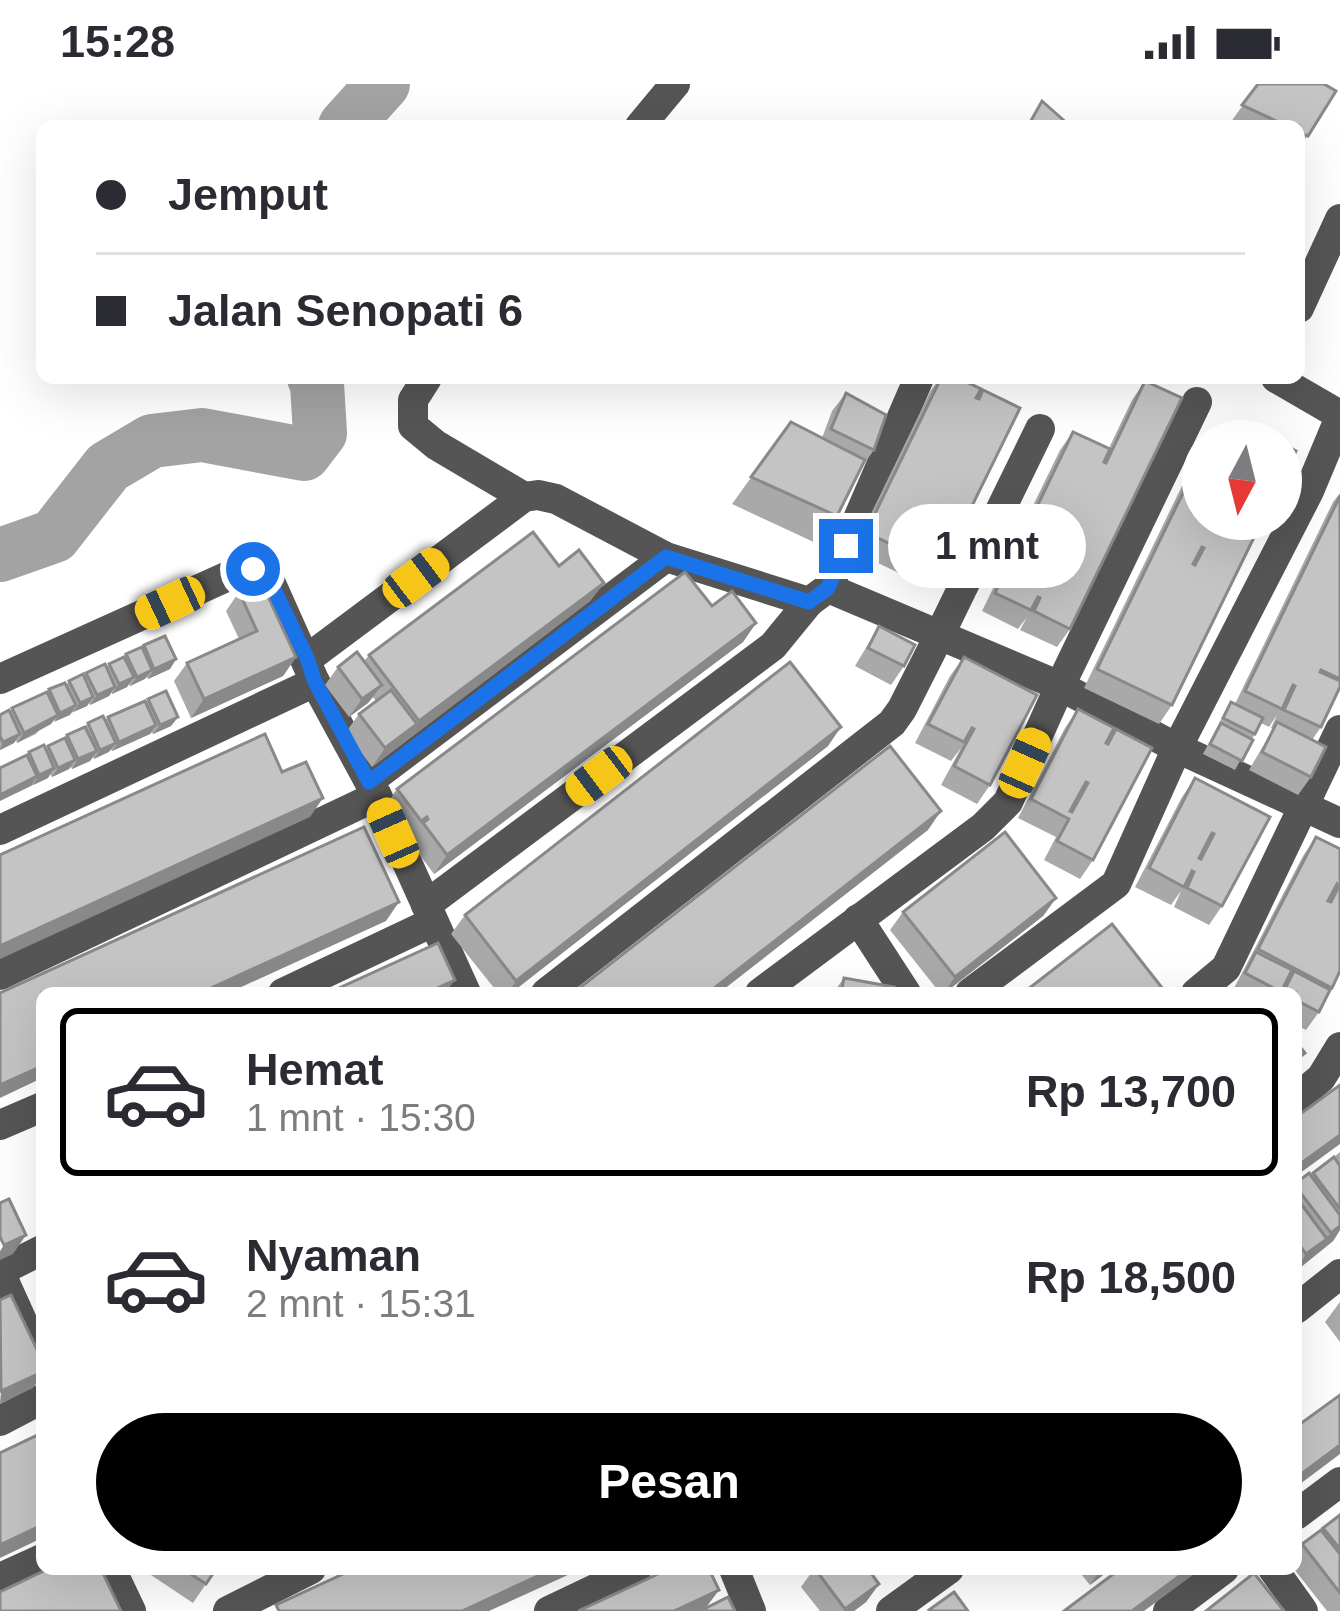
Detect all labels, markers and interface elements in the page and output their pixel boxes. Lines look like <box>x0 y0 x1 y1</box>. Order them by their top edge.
text: 15:28 <box>60 16 175 67</box>
text: Jemput <box>168 169 328 220</box>
text: Jalan Senopati 6 <box>168 285 523 336</box>
north arrow <box>1182 420 1302 540</box>
map controls <box>1182 420 1302 540</box>
callout: 1 mnt <box>888 504 1086 588</box>
route end <box>819 519 873 573</box>
text: 1 mnt <box>935 524 1039 567</box>
route start <box>226 542 280 596</box>
car <box>376 542 456 614</box>
car <box>130 571 210 635</box>
car <box>994 723 1056 803</box>
car <box>559 740 639 812</box>
car <box>362 793 424 873</box>
icon: car <box>102 1038 210 1146</box>
text: Hemat <box>246 1044 384 1095</box>
text: Rp 13,700 <box>1026 1066 1236 1117</box>
text: 1 mnt · 15:30 <box>246 1096 476 1139</box>
icon: car <box>102 1224 210 1332</box>
text: Nyaman <box>246 1230 421 1281</box>
text: Rp 18,500 <box>1026 1252 1236 1303</box>
text: 2 mnt · 15:31 <box>246 1282 476 1325</box>
button: Pesan <box>96 1413 1242 1551</box>

